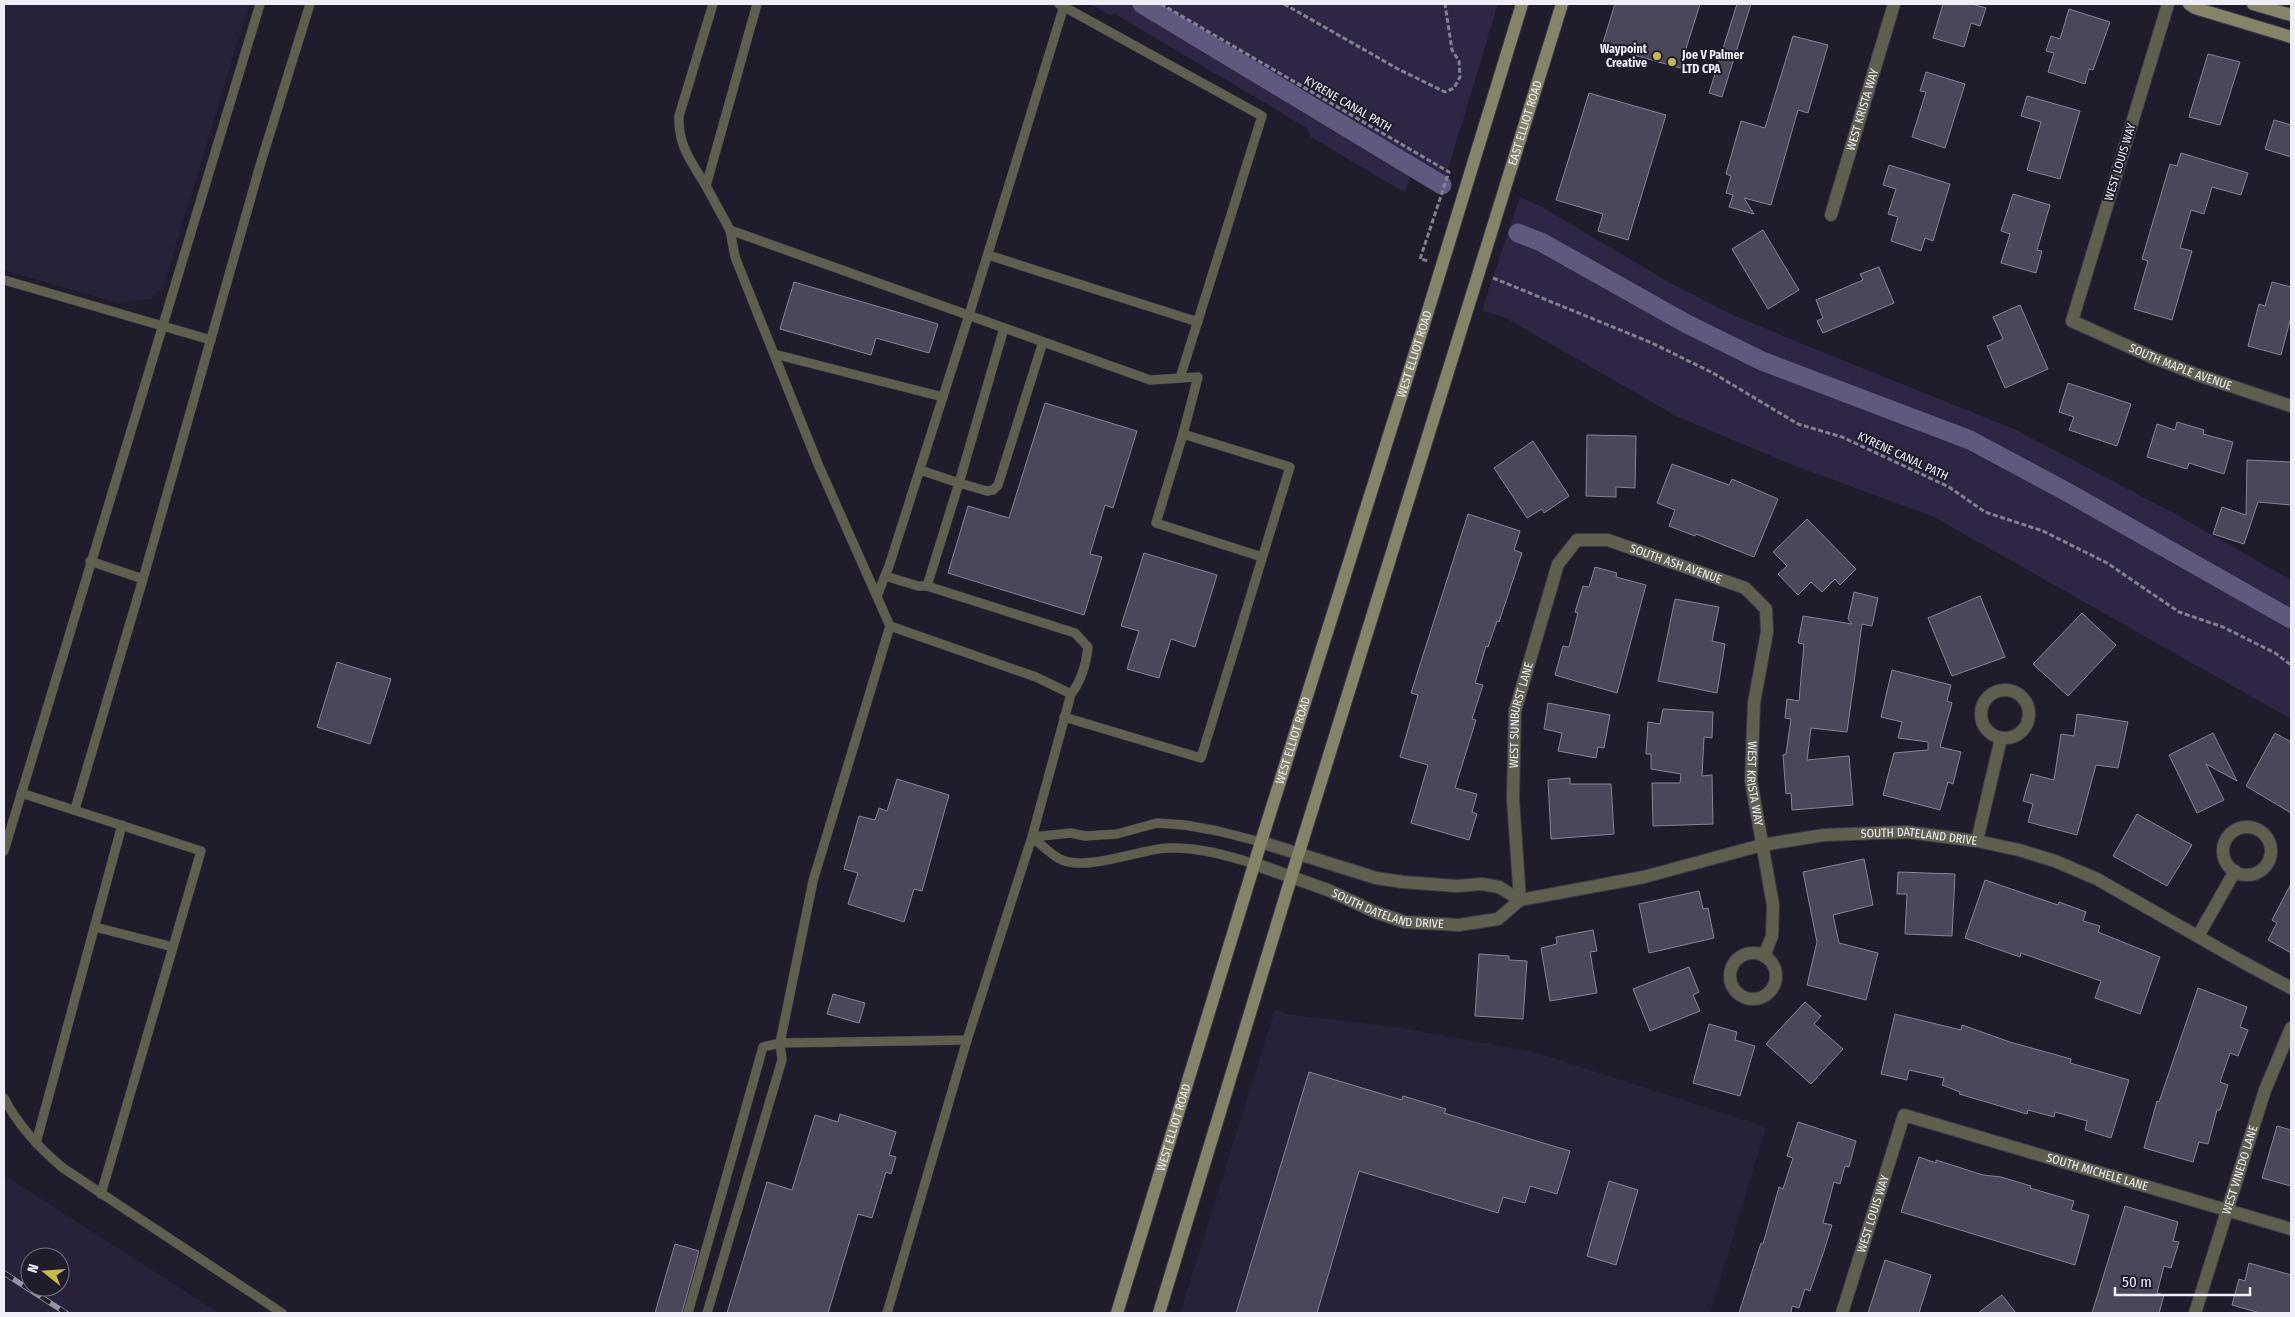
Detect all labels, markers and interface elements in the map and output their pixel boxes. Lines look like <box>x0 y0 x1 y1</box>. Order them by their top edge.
place label: Waypoint Creative <box>1600 42 1648 70</box>
place label: Joe V Palmer LTD CPA <box>1681 48 1745 76</box>
marker: Waypoint Creative <box>1651 50 1663 62</box>
marker: Joe V Palmer LTD CPA <box>1666 56 1678 68</box>
street label: WEST KRISTA WAY <box>1844 67 1881 152</box>
street label: KYRENE CANAL PATH <box>1302 73 1394 135</box>
street label: EAST ELLIOT ROAD <box>1505 79 1545 167</box>
street label: WEST LOUIS WAY <box>2102 121 2138 203</box>
street label: WEST ELLIOT ROAD <box>1394 309 1435 399</box>
street label: SOUTH MAPLE AVENUE <box>2127 341 2234 393</box>
street label: KYRENE CANAL PATH <box>1855 429 1951 483</box>
street label: SOUTH ASH AVENUE <box>1628 541 1724 586</box>
street label: WEST SUNBURST LANE <box>1507 660 1536 768</box>
street label: WEST ELLIOT ROAD <box>1273 695 1313 786</box>
street label: WEST KRISTA WAY <box>1744 741 1766 827</box>
street label: SOUTH DATELAND DRIVE <box>1860 825 1978 848</box>
street label: SOUTH DATELAND DRIVE <box>1329 886 1444 931</box>
street label: WEST ELLIOT ROAD <box>1154 1082 1194 1173</box>
street label: WEST VINEDO LANE <box>2219 1123 2261 1216</box>
street label: SOUTH MICHELE LANE <box>2045 1150 2150 1194</box>
street label: WEST LOUIS WAY <box>1854 1173 1892 1254</box>
north arrow <box>20 1247 70 1297</box>
text: N <box>24 1262 42 1275</box>
scale bar <box>2115 1264 2250 1296</box>
text: 50 m <box>2122 1273 2152 1291</box>

